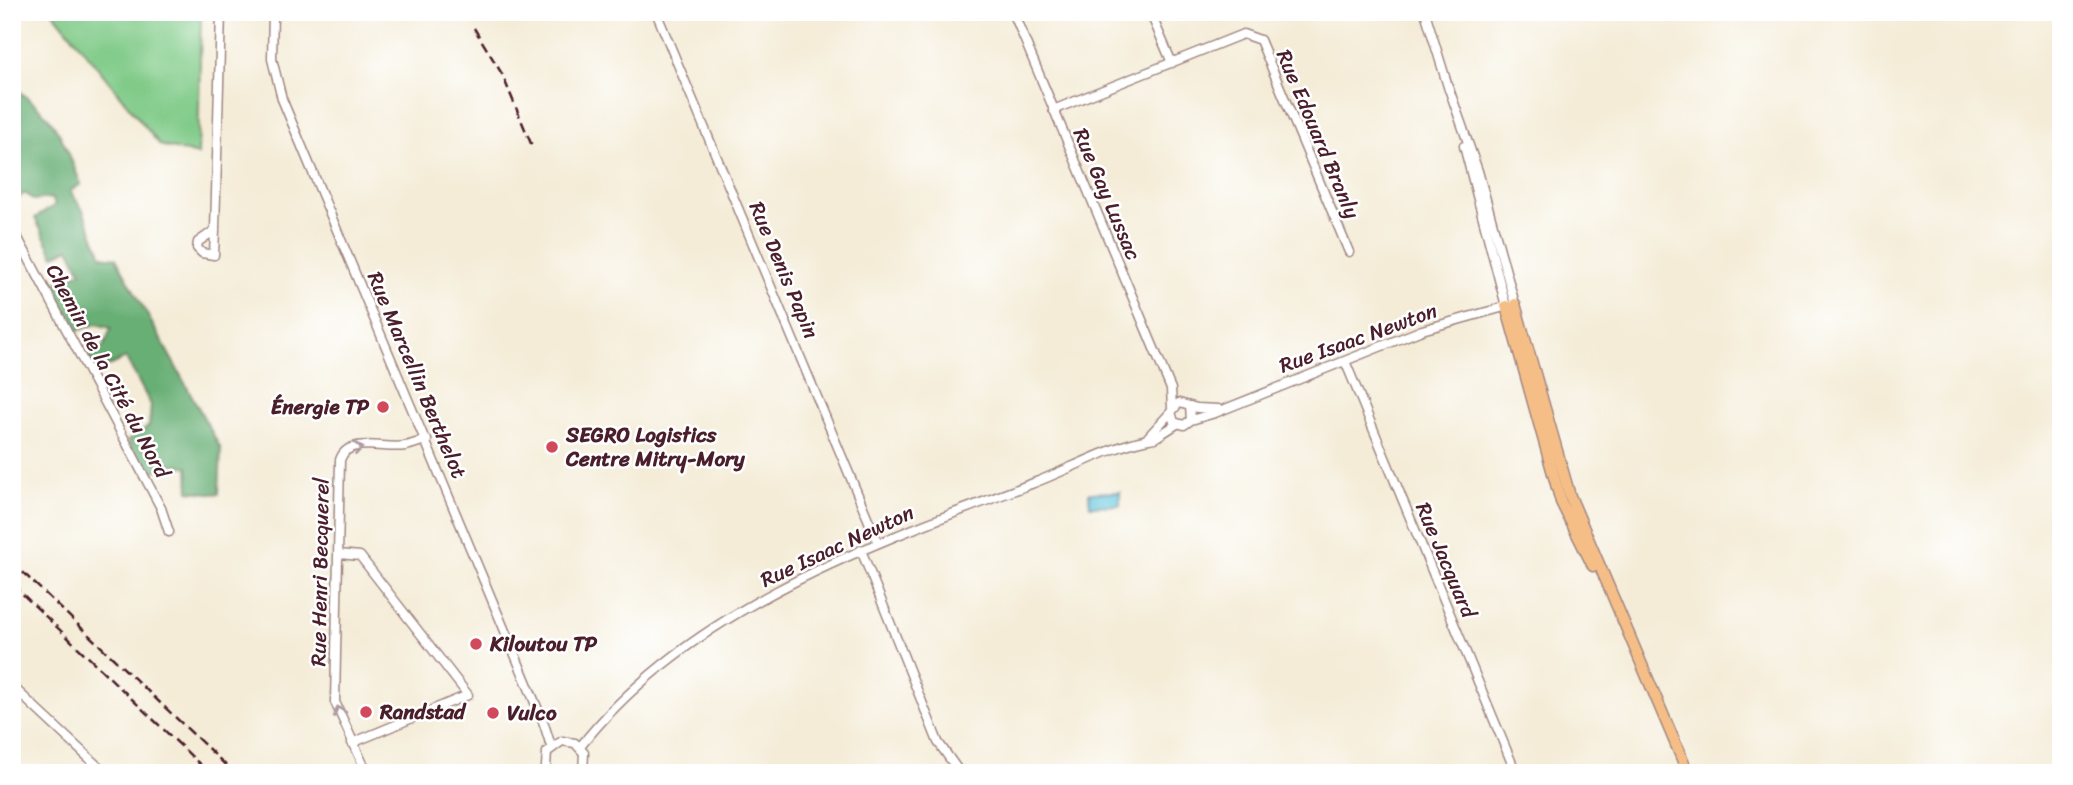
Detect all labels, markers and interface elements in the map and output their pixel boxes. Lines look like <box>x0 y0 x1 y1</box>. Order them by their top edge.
street label: Rue Edouard Branly <box>1265 43 1371 225</box>
street label: Rue Gay Lussac <box>1062 122 1152 267</box>
street label: Rue Denis Papin <box>738 195 830 345</box>
street label: Chemin de la Cité du Nord <box>35 257 182 487</box>
street label: Rue Marcellin Berthelot <box>356 265 478 485</box>
street label: Rue Isaac Newton <box>1273 292 1443 384</box>
place label: Énergie TP <box>271 388 370 426</box>
marker: Énergie TP <box>375 399 391 415</box>
place label: SEGRO Logistics Centre Mitry-Mory <box>565 416 746 478</box>
marker: SEGRO Logistics Centre Mitry-Mory <box>544 439 560 455</box>
one-way arrow <box>352 441 363 456</box>
street label: Rue Henri Becquerel <box>299 476 341 667</box>
street label: Rue Isaac Newton <box>754 494 920 598</box>
street label: Rue Jacquard <box>1405 496 1488 626</box>
place label: Kiloutou TP <box>489 625 598 663</box>
marker: Kiloutou TP <box>468 636 484 652</box>
place label: Randstad <box>379 693 467 731</box>
place label: Vulco <box>507 694 557 732</box>
marker: Randstad <box>358 704 374 720</box>
marker: Vulco <box>485 705 501 721</box>
one-way arrow <box>333 706 347 718</box>

